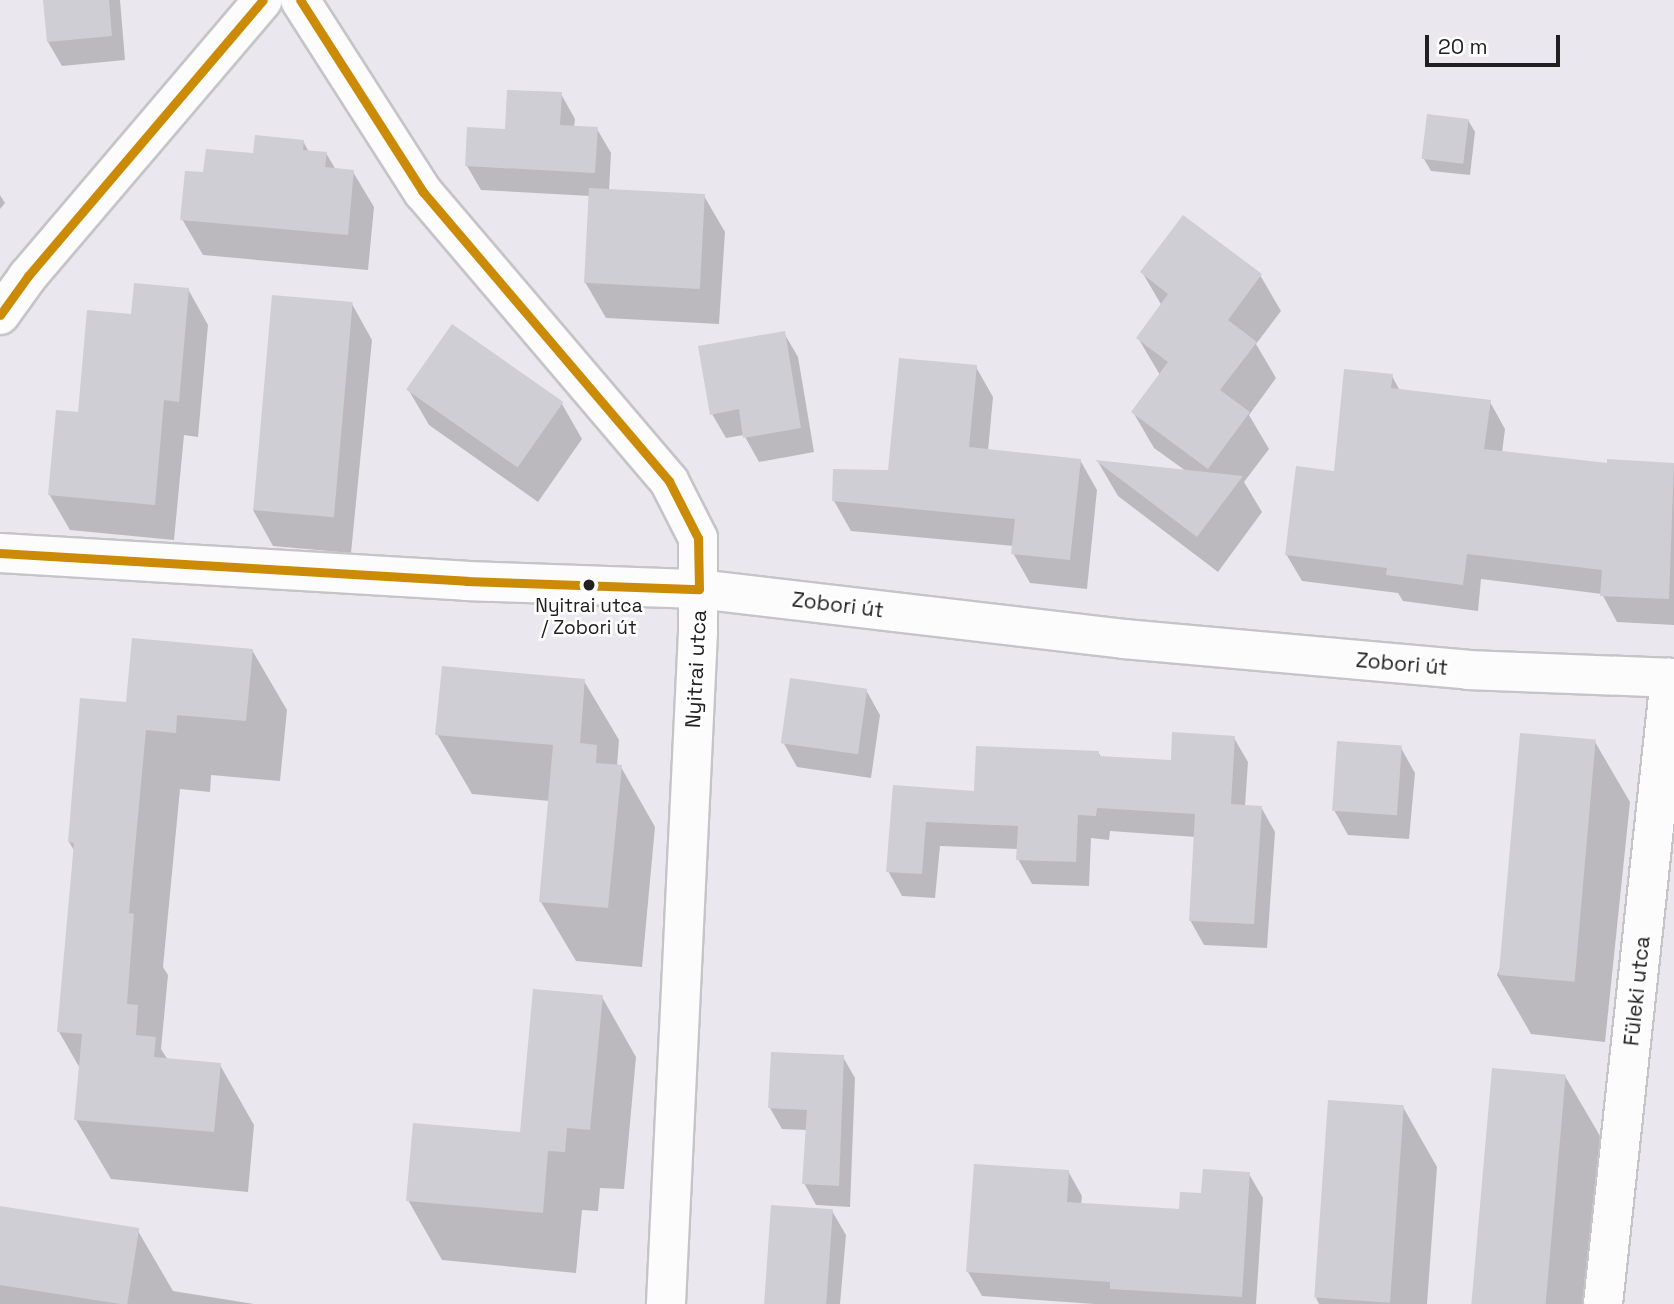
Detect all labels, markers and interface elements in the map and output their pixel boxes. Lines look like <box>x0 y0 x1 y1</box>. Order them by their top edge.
scale bar <box>1429 21 1564 65</box>
text: 20 m <box>1438 33 1488 60</box>
marker: Nyitrai utca / Zobori út <box>582 578 596 592</box>
street label: Zobori út <box>791 587 885 623</box>
place label: Nyitrai utca / Zobori út <box>535 595 643 639</box>
street label: Nyitrai utca <box>680 609 712 729</box>
street label: Zobori út <box>1355 647 1449 681</box>
street label: Füleki utca <box>1619 935 1655 1047</box>

